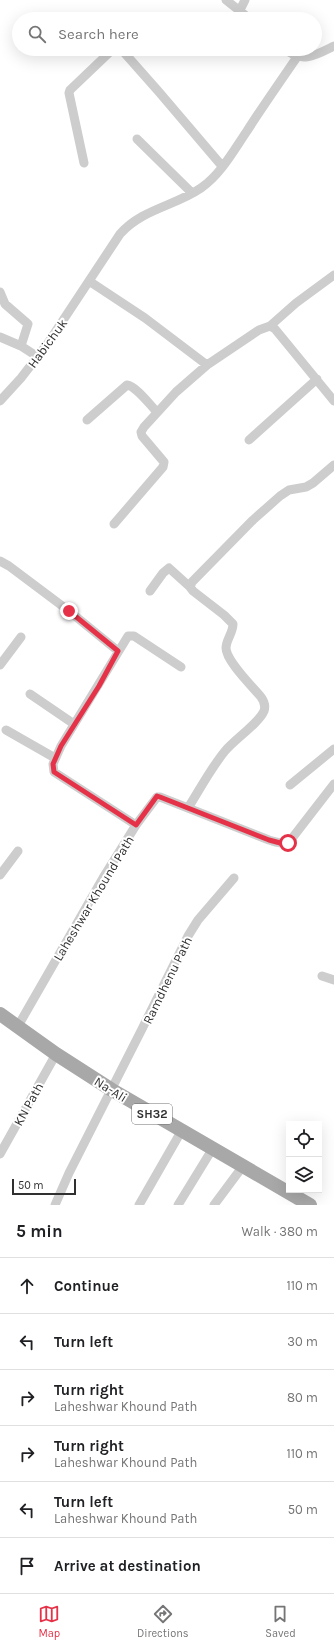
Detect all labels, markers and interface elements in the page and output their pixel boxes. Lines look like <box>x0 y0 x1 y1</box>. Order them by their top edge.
search box <box>12 12 322 56</box>
icon: search <box>26 23 48 45</box>
text: Search here <box>58 25 139 43</box>
street label: Habichuk <box>25 316 70 371</box>
route end <box>60 602 78 620</box>
street label: Laheshwar Khound Path <box>50 833 137 964</box>
route start <box>279 834 297 852</box>
street label: Ramdhenu Path <box>140 934 195 1026</box>
street label: Na-Ali <box>92 1074 130 1105</box>
street label: KN Path <box>10 1080 46 1128</box>
road number: SH32 <box>132 1104 172 1124</box>
map controls <box>286 1121 322 1193</box>
button: locate <box>286 1121 322 1157</box>
button: layers <box>286 1157 322 1193</box>
scale bar <box>12 1177 76 1196</box>
text: 50 m <box>18 1179 44 1192</box>
text: 5 min <box>16 1221 63 1241</box>
text: Walk · 380 m <box>242 1224 318 1239</box>
icon: ahead <box>16 1275 38 1297</box>
text: Continue <box>54 1277 119 1295</box>
text: 110 m <box>286 1278 318 1293</box>
icon: left <box>16 1331 38 1353</box>
text: Turn left <box>54 1333 113 1351</box>
text: 30 m <box>287 1334 318 1349</box>
text: Turn right <box>54 1381 124 1399</box>
icon: right <box>16 1387 38 1409</box>
text: 80 m <box>287 1390 318 1405</box>
text: Laheshwar Khound Path <box>54 1399 197 1414</box>
text: Turn right <box>54 1437 124 1455</box>
icon: right <box>16 1443 38 1465</box>
text: 110 m <box>286 1446 318 1461</box>
text: Laheshwar Khound Path <box>54 1455 197 1470</box>
text: Turn left <box>54 1493 113 1511</box>
icon: left <box>16 1499 38 1521</box>
text: 50 m <box>288 1502 318 1517</box>
text: Laheshwar Khound Path <box>54 1511 197 1526</box>
icon: arrive <box>16 1555 38 1577</box>
text: Arrive at destination <box>54 1557 201 1575</box>
tab: Map <box>38 1603 60 1640</box>
tab: Directions <box>137 1603 189 1640</box>
tab: Saved <box>265 1603 296 1640</box>

